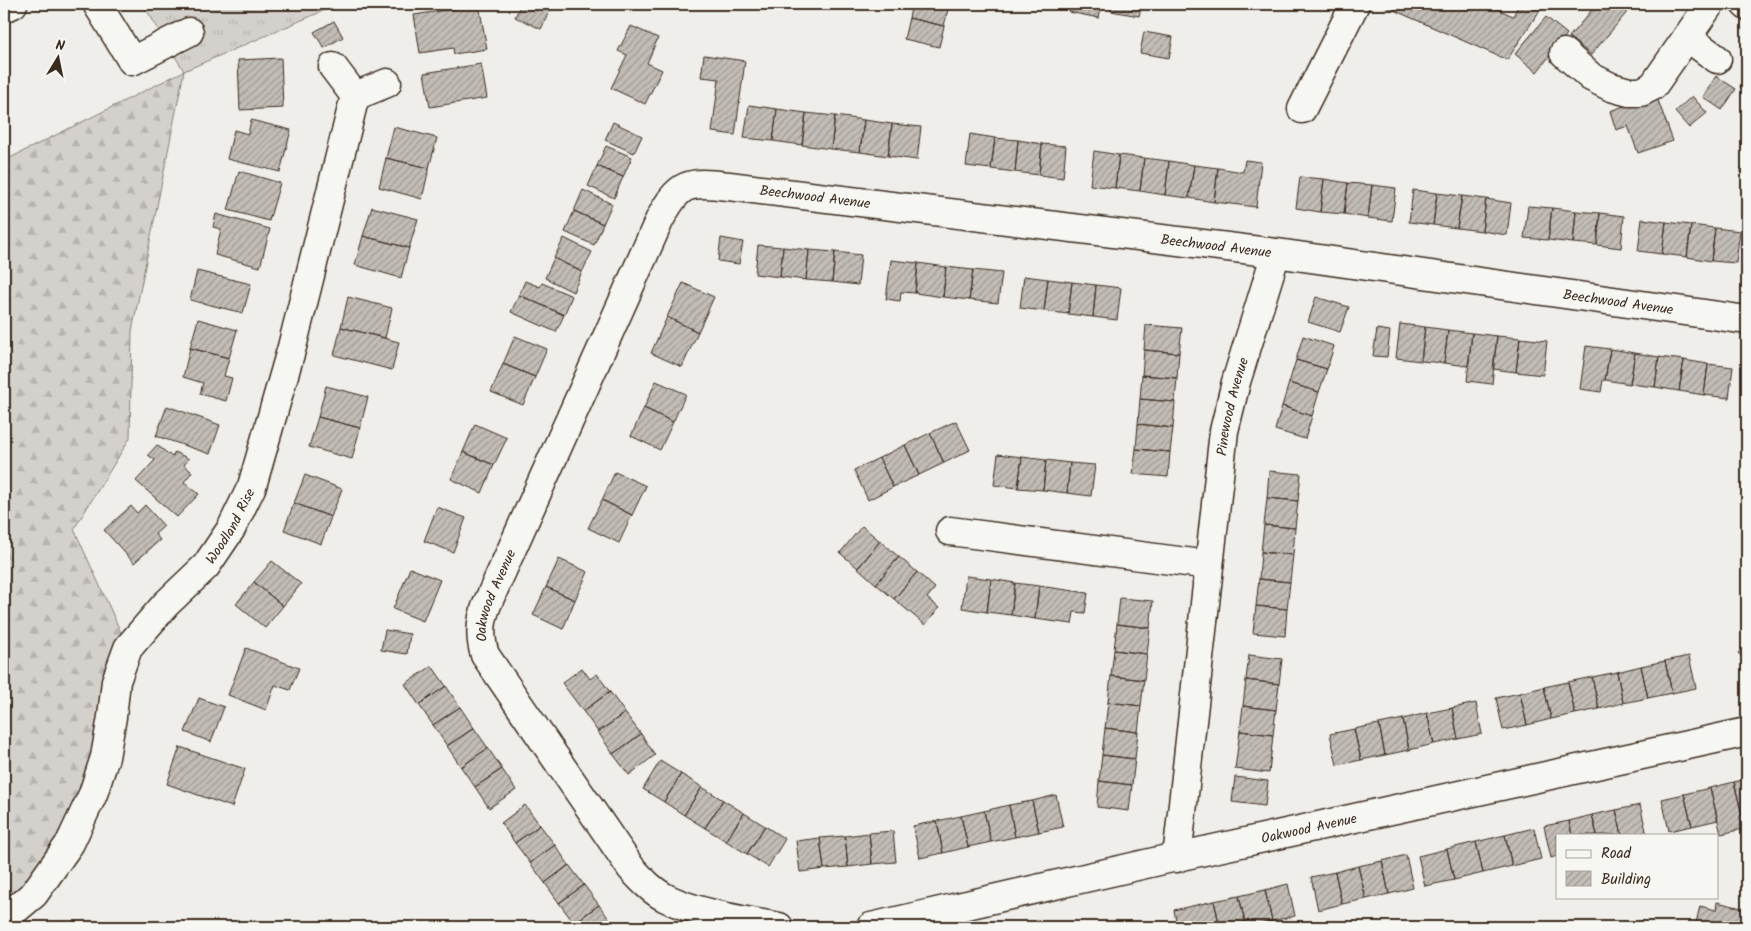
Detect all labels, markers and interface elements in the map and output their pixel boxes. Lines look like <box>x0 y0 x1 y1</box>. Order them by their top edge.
north arrow <box>32 32 82 82</box>
text: N <box>54 35 67 58</box>
street label: Beechwood Avenue <box>758 180 872 215</box>
street label: Beechwood Avenue <box>1159 229 1273 264</box>
street label: Beechwood Avenue <box>1561 284 1675 321</box>
street label: Pinewood Avenue <box>1211 354 1255 457</box>
street label: Woodland Rise <box>200 484 262 569</box>
street label: Oakwood Avenue <box>471 545 523 643</box>
street label: Oakwood Avenue <box>1259 808 1360 850</box>
legend <box>1556 834 1718 898</box>
text: Road <box>1601 842 1632 866</box>
text: Building <box>1601 868 1651 892</box>

